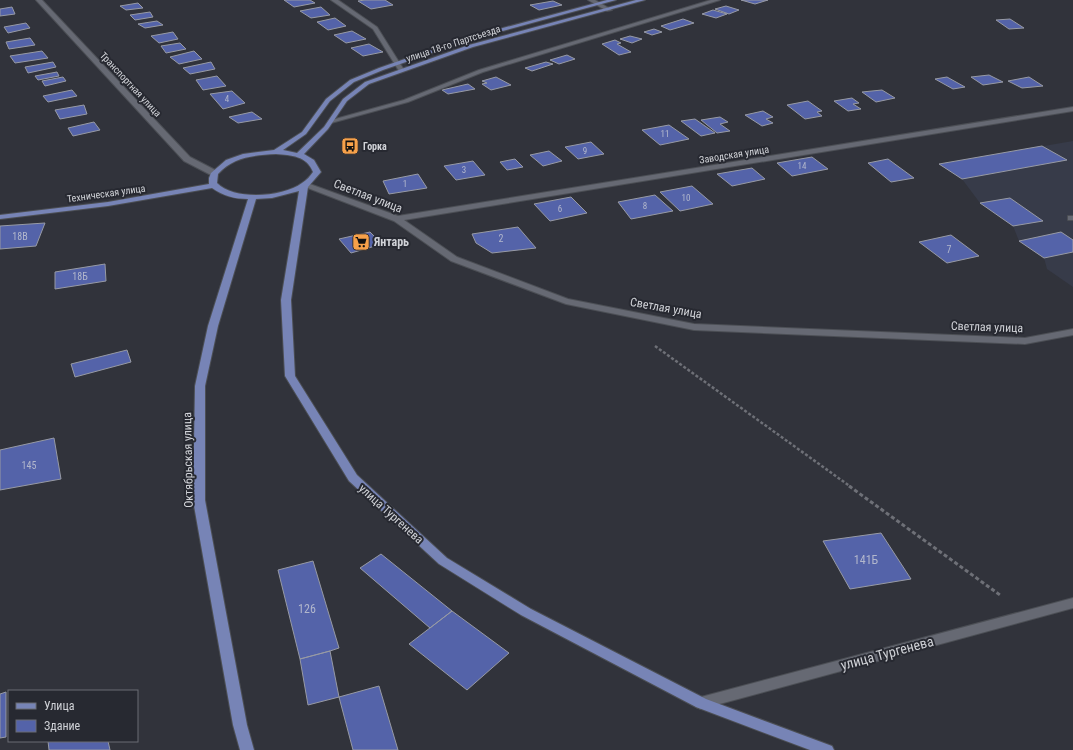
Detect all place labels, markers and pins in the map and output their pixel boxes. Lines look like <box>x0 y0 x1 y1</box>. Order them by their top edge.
bus stop icon: Горка <box>340 136 360 156</box>
place label: Горка <box>363 141 387 152</box>
supermarket icon: Янтарь <box>351 232 371 252</box>
place label: Янтарь <box>373 235 409 249</box>

